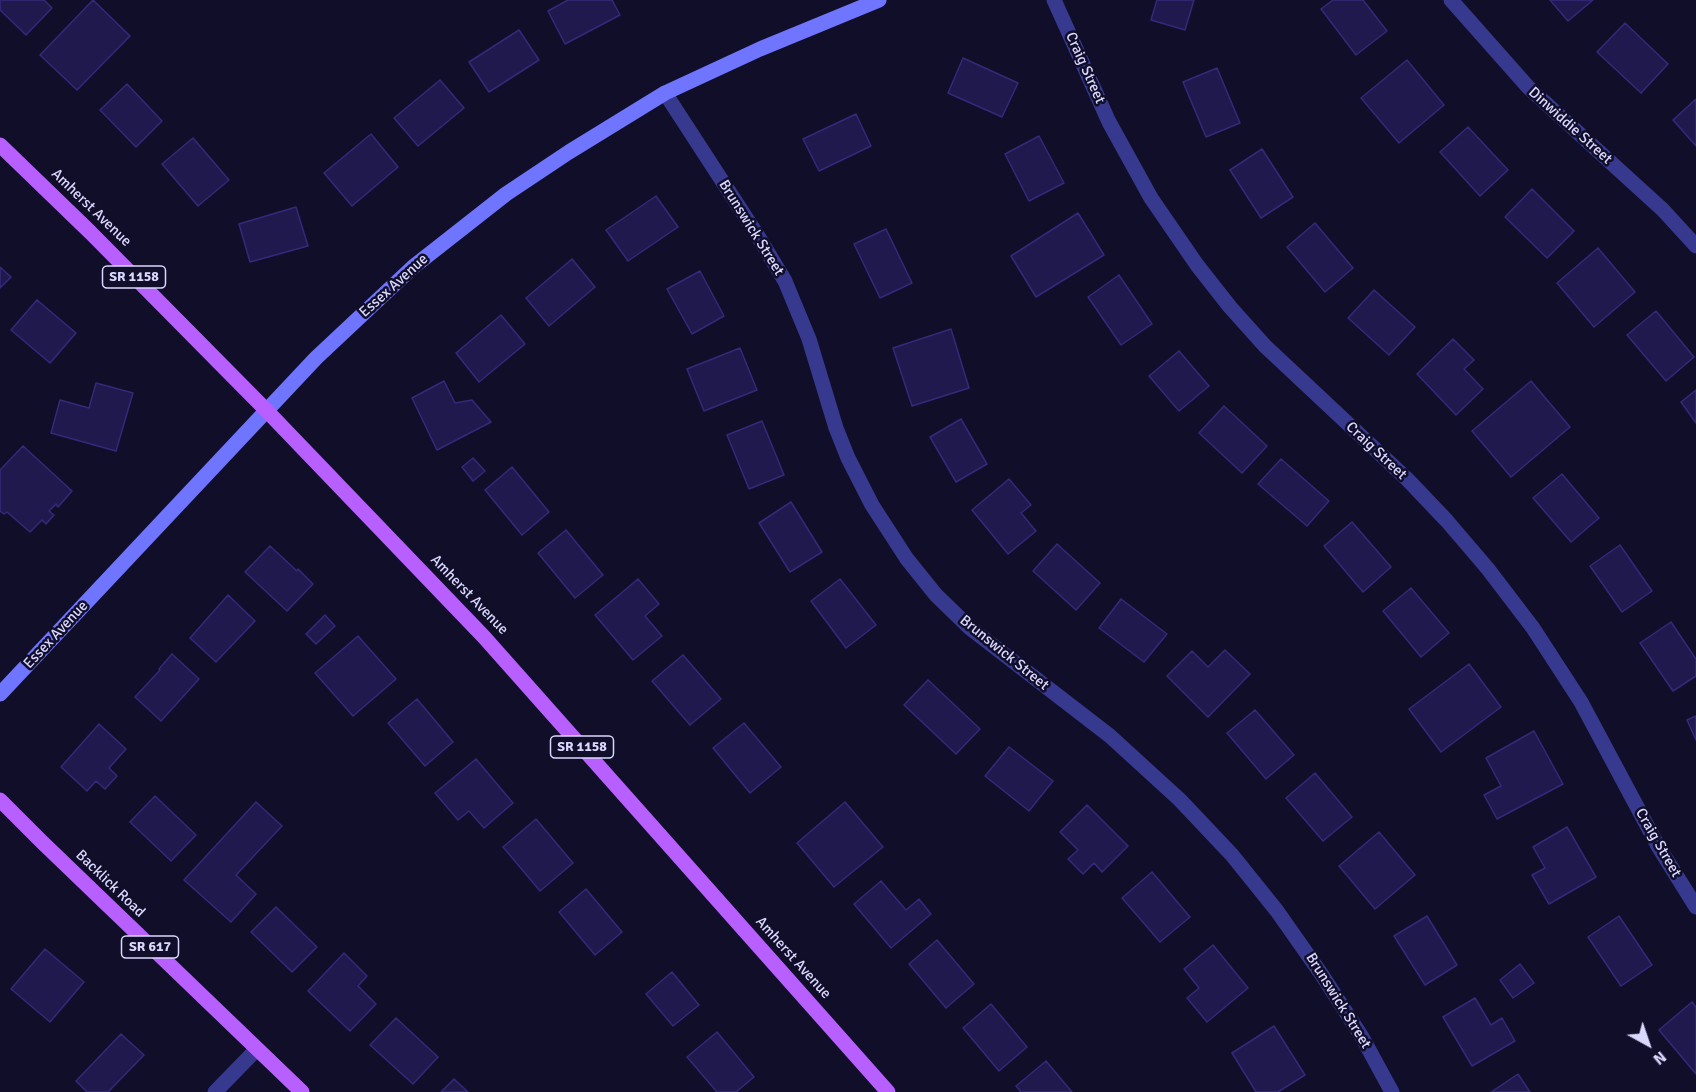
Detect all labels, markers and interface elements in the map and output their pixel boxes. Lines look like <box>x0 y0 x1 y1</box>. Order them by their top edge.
street label: Craig Street <box>1061 29 1109 107</box>
street label: Dinwiddie Street <box>1524 84 1616 168</box>
street label: Amherst Avenue <box>47 165 135 251</box>
street label: Brunswick Street <box>714 177 788 279</box>
street label: Essex Avenue <box>356 250 432 322</box>
road number: SR 1158 <box>102 266 166 288</box>
street label: Craig Street <box>1342 418 1410 484</box>
street label: Amherst Avenue <box>426 551 512 639</box>
street label: Essex Avenue <box>20 597 92 673</box>
street label: Brunswick Street <box>956 612 1052 694</box>
road number: SR 1158 <box>550 736 614 758</box>
street label: Craig Street <box>1631 805 1685 881</box>
street label: Backlick Road <box>72 846 148 922</box>
street label: Amherst Avenue <box>751 913 835 1003</box>
road number: SR 617 <box>122 936 178 958</box>
street label: Brunswick Street <box>1301 950 1375 1052</box>
north arrow <box>1618 1014 1678 1074</box>
text: N <box>1649 1047 1670 1069</box>

